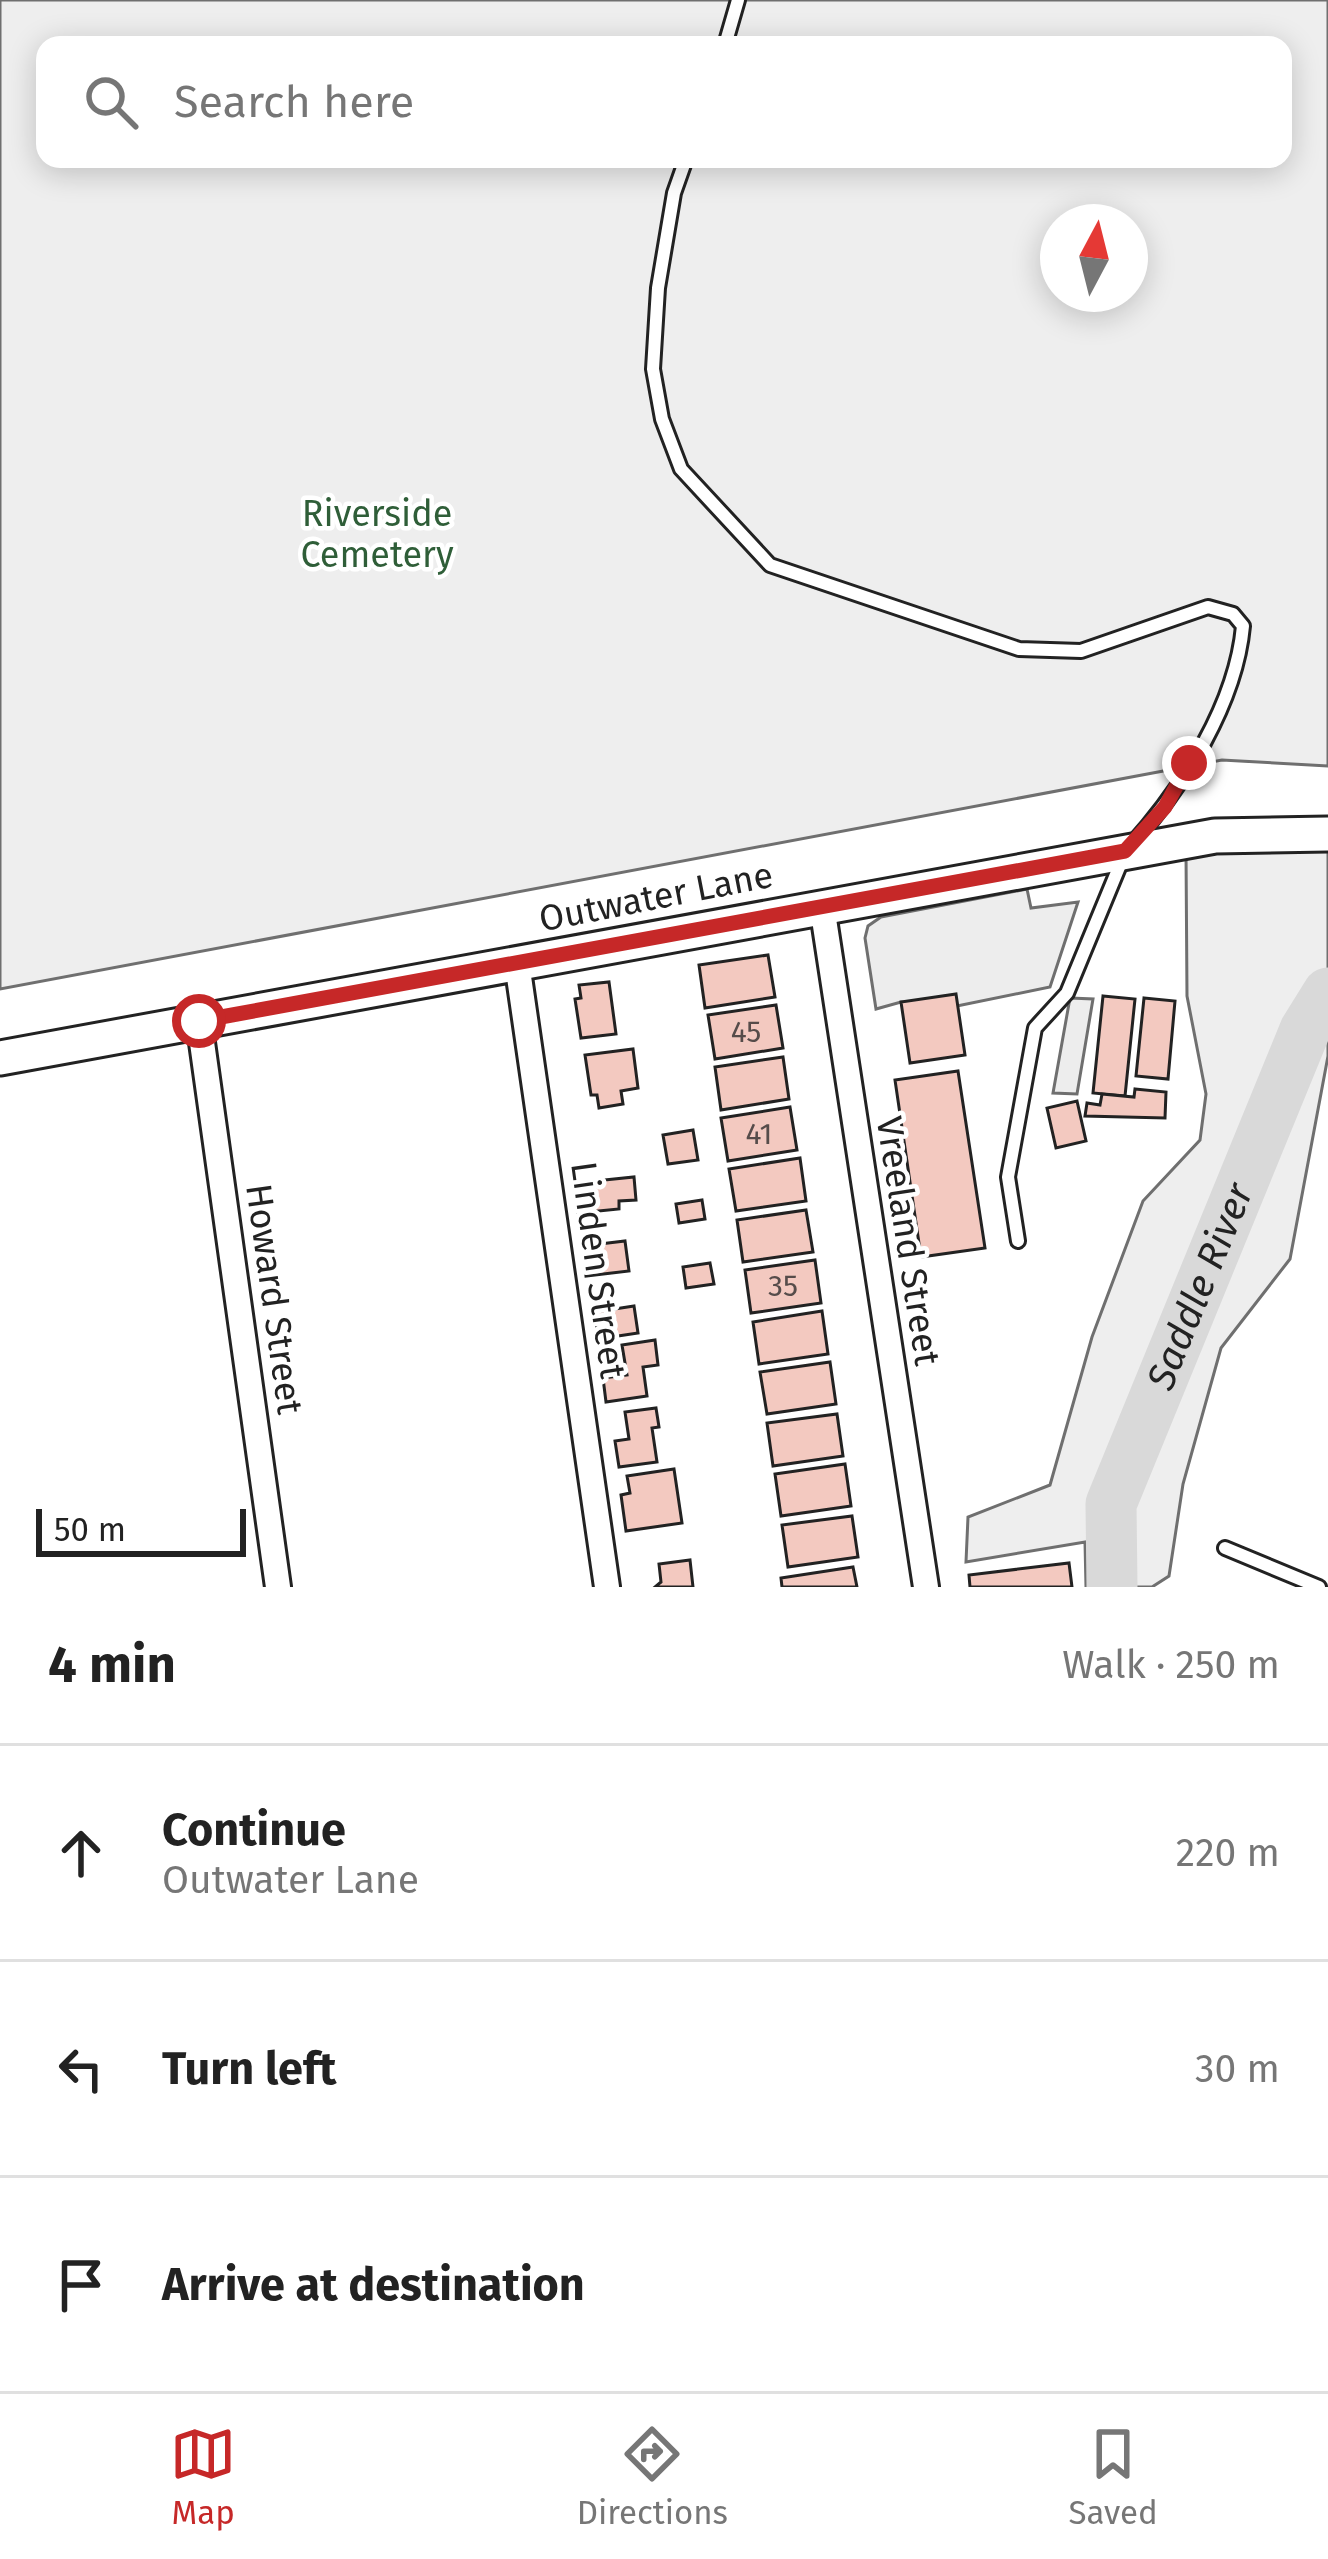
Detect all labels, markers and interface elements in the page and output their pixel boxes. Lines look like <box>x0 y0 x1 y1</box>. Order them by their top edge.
search box <box>36 36 1292 168</box>
icon: search <box>78 69 144 135</box>
text: Search here <box>174 75 414 129</box>
north arrow <box>1040 204 1148 312</box>
park label: Riverside Cemetery <box>300 492 454 577</box>
route end <box>1162 736 1216 790</box>
street label: Outwater Lane <box>535 853 777 941</box>
route start <box>172 994 226 1048</box>
house number: 45 <box>731 1014 761 1050</box>
street label: Vreeland Street <box>867 1113 949 1369</box>
house number: 41 <box>745 1116 773 1152</box>
street label: Linden Street <box>561 1159 635 1381</box>
water label: Saddle River <box>1137 1176 1263 1397</box>
street label: Howard Street <box>236 1181 312 1417</box>
house number: 35 <box>768 1268 798 1304</box>
scale bar <box>36 1503 246 1556</box>
text: 50 m <box>54 1510 126 1550</box>
text: 4 min <box>48 1634 176 1696</box>
text: Walk · 250 m <box>1062 1642 1280 1688</box>
text: Continue <box>162 1803 346 1857</box>
icon: ahead <box>48 1820 114 1886</box>
text: 220 m <box>1176 1830 1280 1876</box>
text: Outwater Lane <box>162 1857 419 1903</box>
icon: left <box>48 2036 114 2102</box>
text: Turn left <box>162 2042 336 2096</box>
text: 30 m <box>1195 2046 1280 2092</box>
icon: arrive <box>48 2252 114 2318</box>
text: Arrive at destination <box>162 2258 585 2312</box>
tab: Map <box>170 2421 236 2533</box>
tab: Directions <box>577 2421 728 2533</box>
tab: Saved <box>1068 2421 1158 2533</box>

